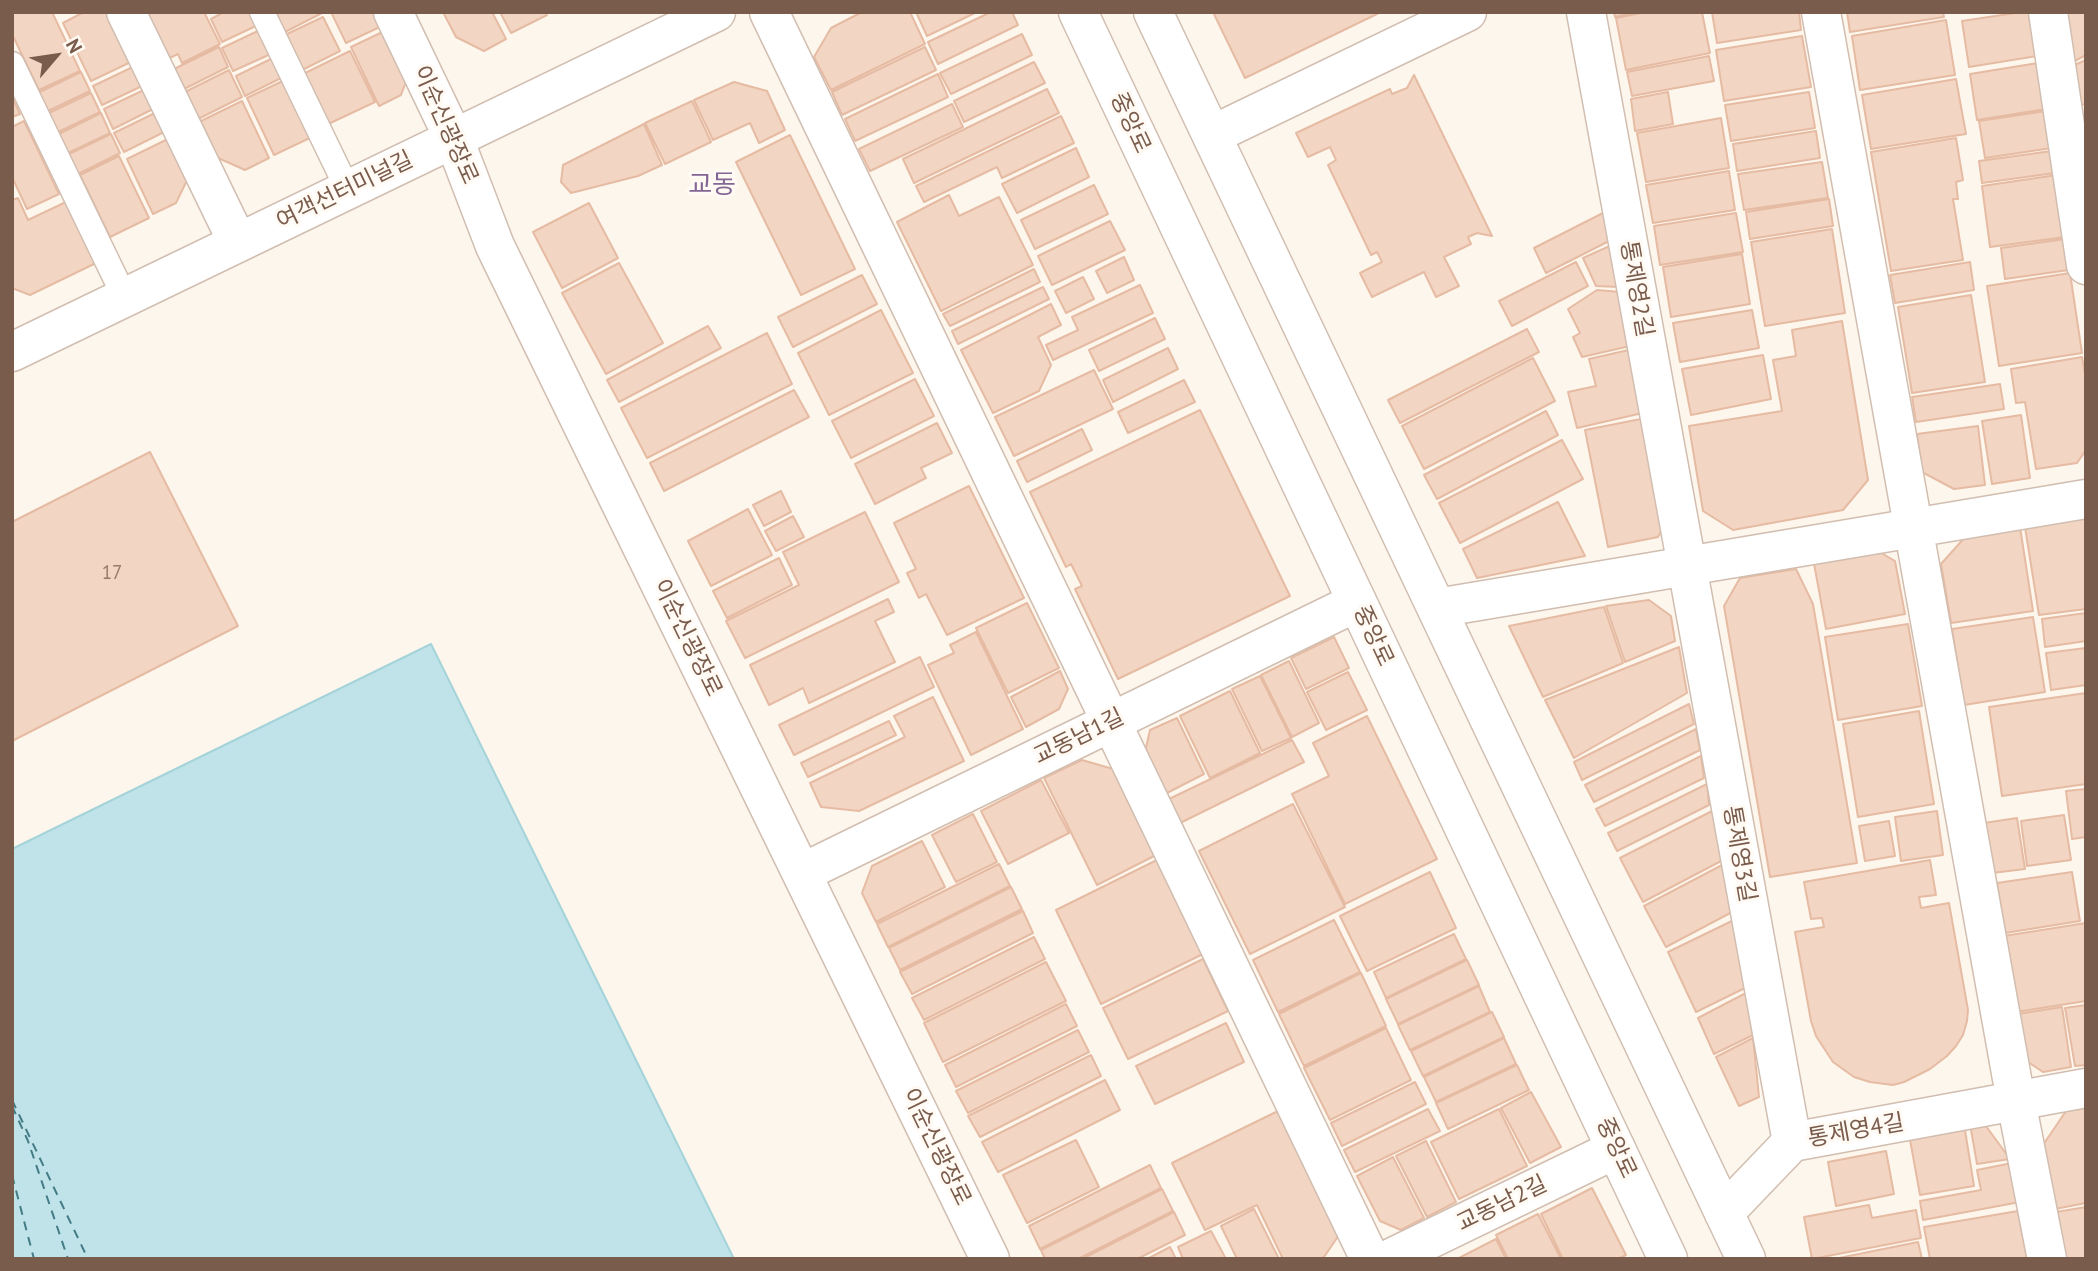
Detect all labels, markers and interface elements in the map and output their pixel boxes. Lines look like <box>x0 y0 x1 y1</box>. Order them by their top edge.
north arrow <box>21 21 91 91</box>
text: N <box>61 35 88 57</box>
street label: 이순신광장로 <box>407 61 483 189</box>
street label: 중앙로 <box>1104 88 1156 158</box>
street label: 여객선터미널길 <box>272 146 418 236</box>
district label: 교동 <box>688 170 736 202</box>
street label: 통제영2길 <box>1614 239 1658 339</box>
house number: 17 <box>102 563 122 585</box>
street label: 이순신광장로 <box>647 575 727 701</box>
street label: 중앙로 <box>1347 601 1399 671</box>
street label: 교동남1길 <box>1029 703 1129 771</box>
street label: 통제영3길 <box>1717 804 1761 904</box>
street label: 이순신광장로 <box>896 1084 976 1210</box>
street label: 통제영4길 <box>1806 1109 1906 1153</box>
street label: 중앙로 <box>1590 1113 1642 1183</box>
street label: 교동남2길 <box>1452 1170 1552 1238</box>

